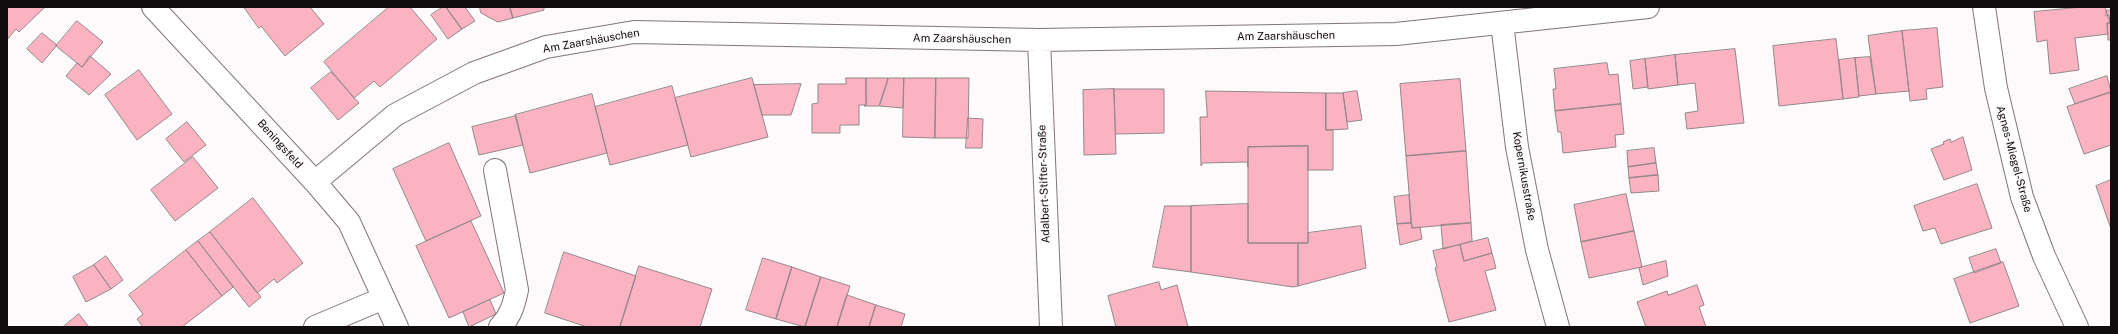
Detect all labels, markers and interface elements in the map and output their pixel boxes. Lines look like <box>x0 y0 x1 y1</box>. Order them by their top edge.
street label: Am Zaarshäuschen <box>541 26 641 56</box>
street label: Am Zaarshäuschen <box>1237 29 1335 43</box>
street label: Am Zaarshäuschen <box>913 32 1011 46</box>
street label: Agnes-Miegel-Straße <box>1993 104 2035 214</box>
street label: Beningsfeld <box>255 117 305 171</box>
street label: Adalbert-Stifter-Straße <box>1035 124 1053 244</box>
street label: Kopernikusstraße <box>1510 130 1538 222</box>

